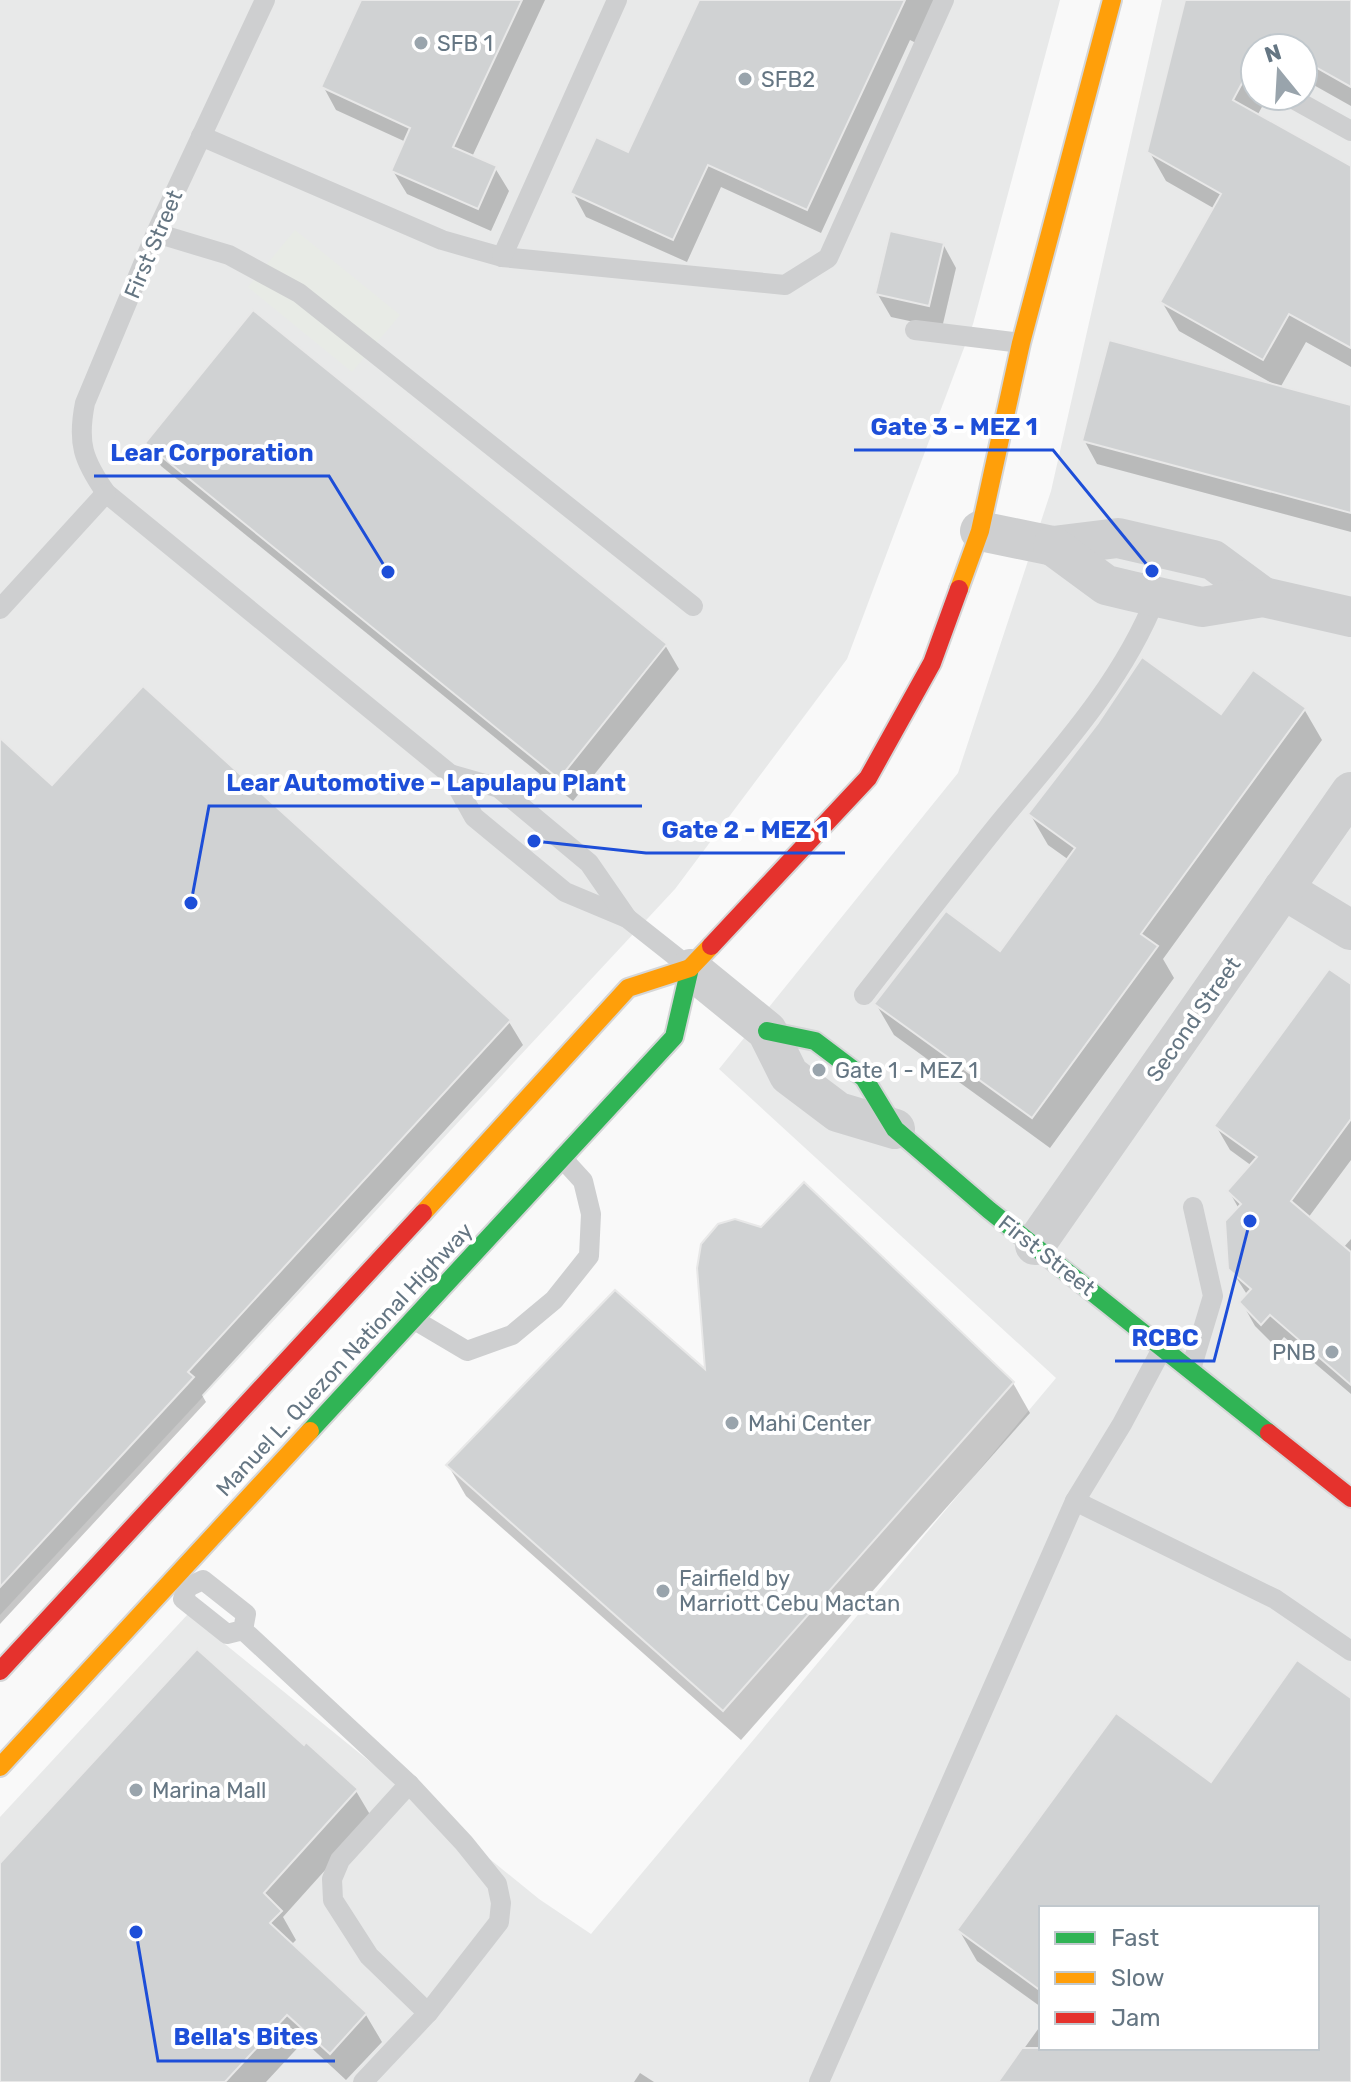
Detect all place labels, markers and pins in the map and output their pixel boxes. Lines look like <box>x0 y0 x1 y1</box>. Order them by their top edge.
place label: SFB 1 <box>437 30 493 57</box>
marker: SFB 1 <box>412 34 430 52</box>
place label: SFB2 <box>761 66 815 93</box>
marker: SFB2 <box>736 70 754 88</box>
callout: Gate 3 - MEZ 1 <box>854 402 1053 450</box>
callout: Lear Corporation <box>94 428 329 476</box>
callout: Lear Automotive - Lapulapu Plant <box>209 758 642 806</box>
callout: Gate 2 - MEZ 1 <box>646 805 845 853</box>
place label: Gate 1 - MEZ 1 <box>835 1057 978 1084</box>
marker: Gate 1 - MEZ 1 <box>810 1061 828 1079</box>
callout: RCBC <box>1115 1313 1214 1361</box>
place label: PNB <box>1272 1339 1316 1366</box>
marker: PNB <box>1323 1343 1341 1361</box>
place label: Mahi Center <box>748 1410 872 1437</box>
marker: Mahi Center <box>723 1414 741 1432</box>
place label: Fairfield by Marriott Cebu Mactan <box>679 1565 900 1617</box>
marker: Fairfield by Marriott Cebu Mactan <box>654 1582 672 1600</box>
place label: Marina Mall <box>152 1777 266 1804</box>
marker: Marina Mall <box>127 1781 145 1799</box>
callout: Bella's Bites <box>158 2013 335 2061</box>

